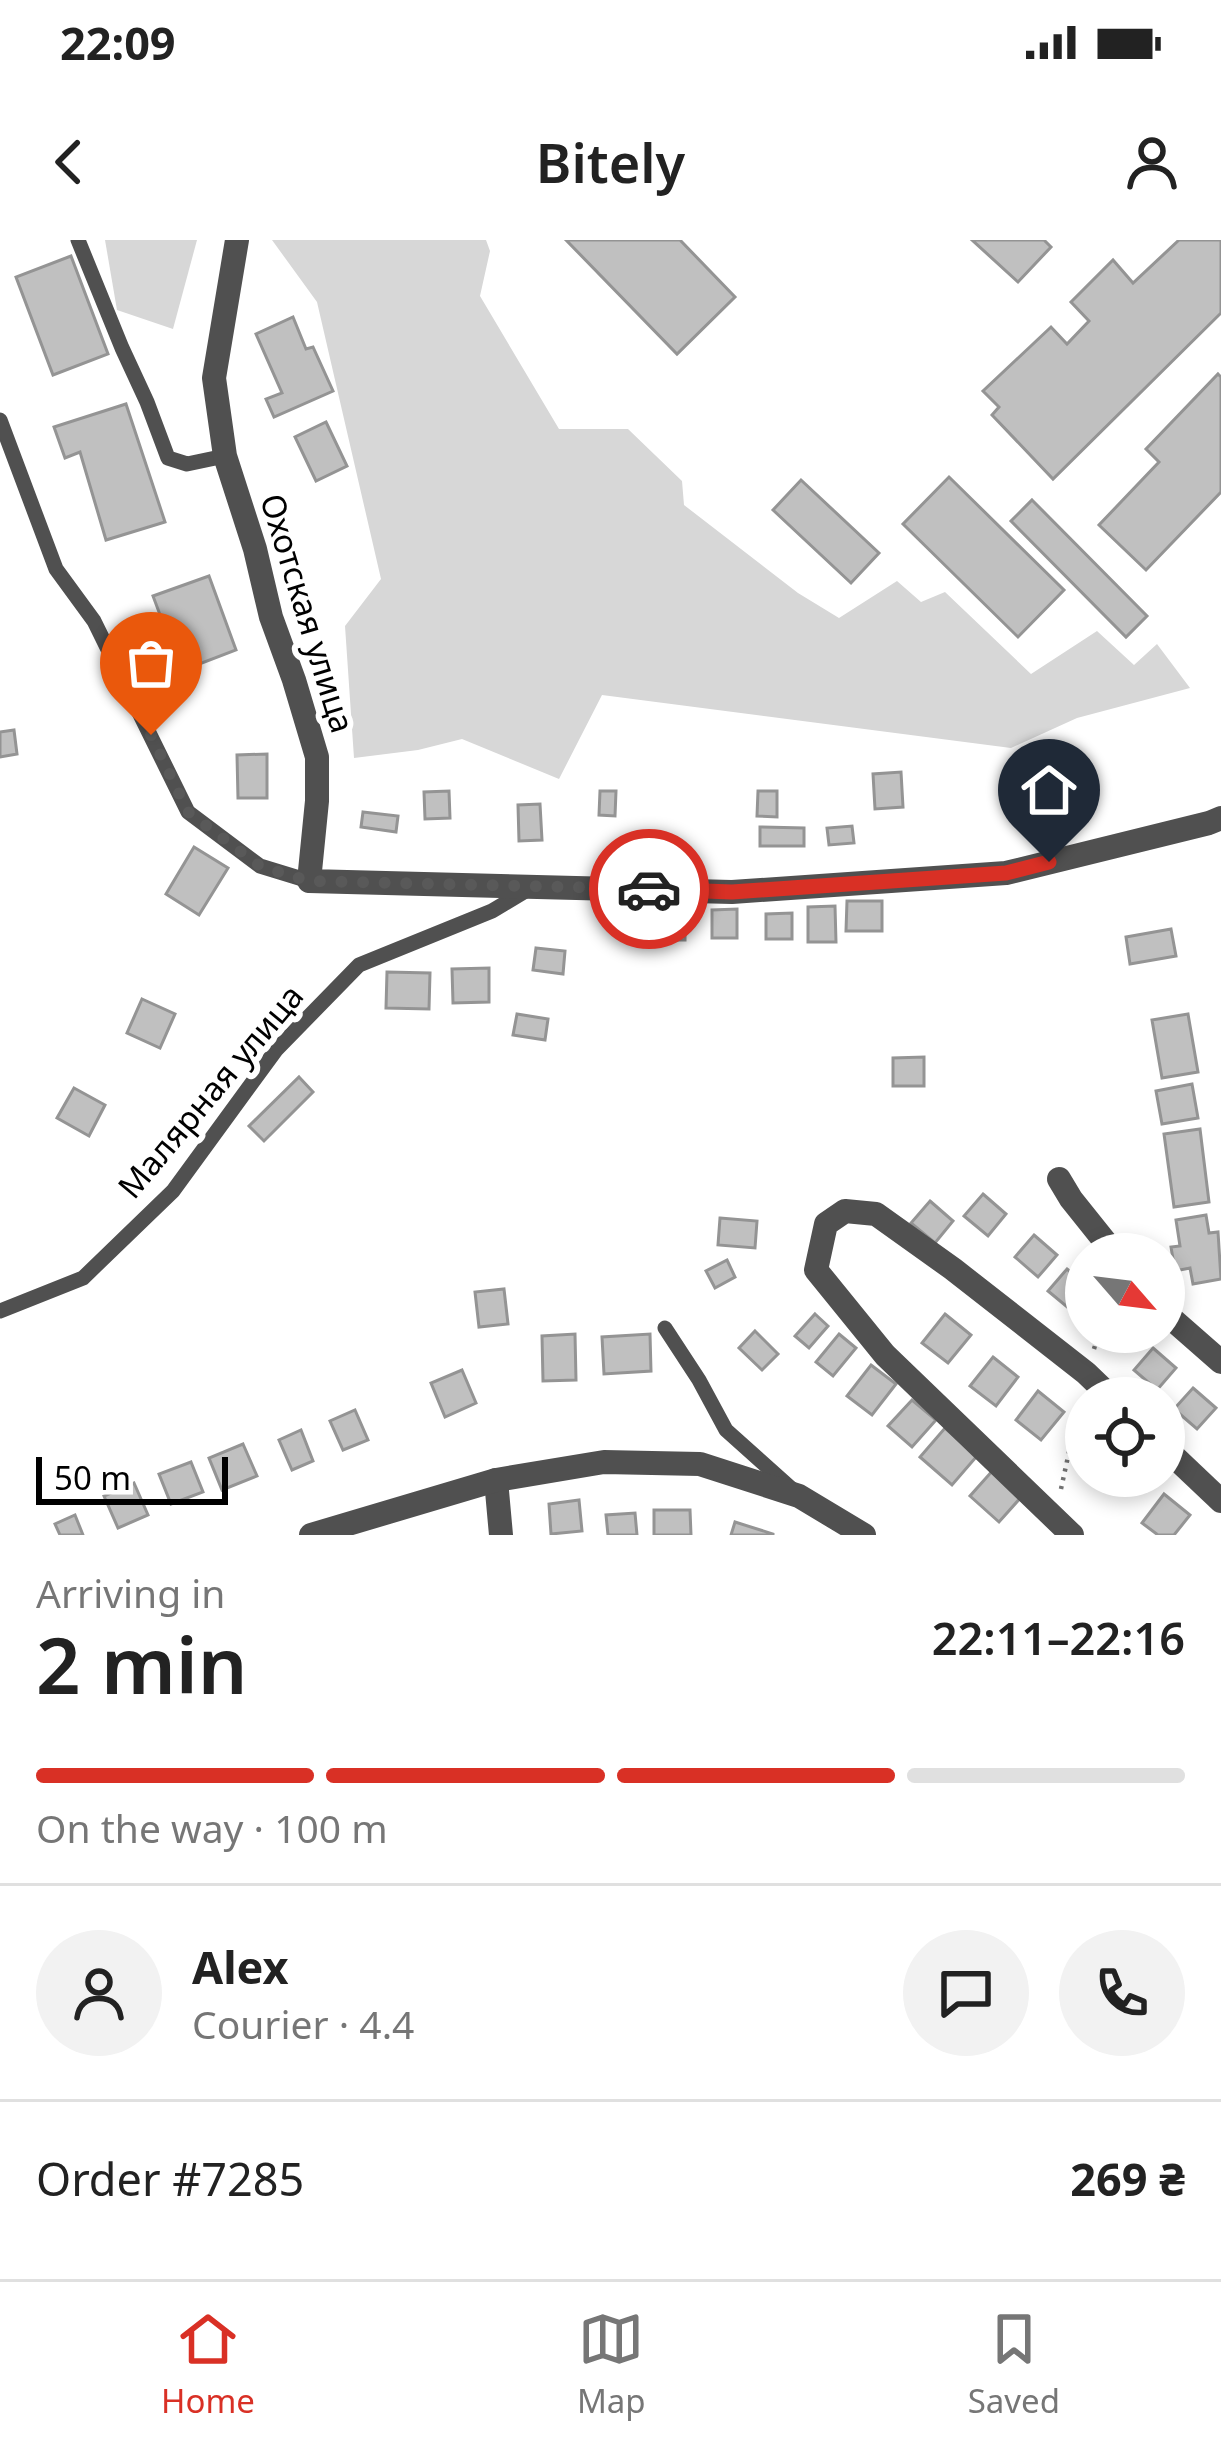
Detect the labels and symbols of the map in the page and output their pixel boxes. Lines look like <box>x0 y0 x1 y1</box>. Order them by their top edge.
street label: Охотская улица <box>250 488 366 738</box>
pin <box>100 612 202 735</box>
pin <box>998 739 1100 862</box>
courier <box>589 829 709 949</box>
street label: Малярная улица <box>107 974 313 1208</box>
north arrow <box>1065 1233 1185 1353</box>
scale bar <box>36 1451 228 1504</box>

